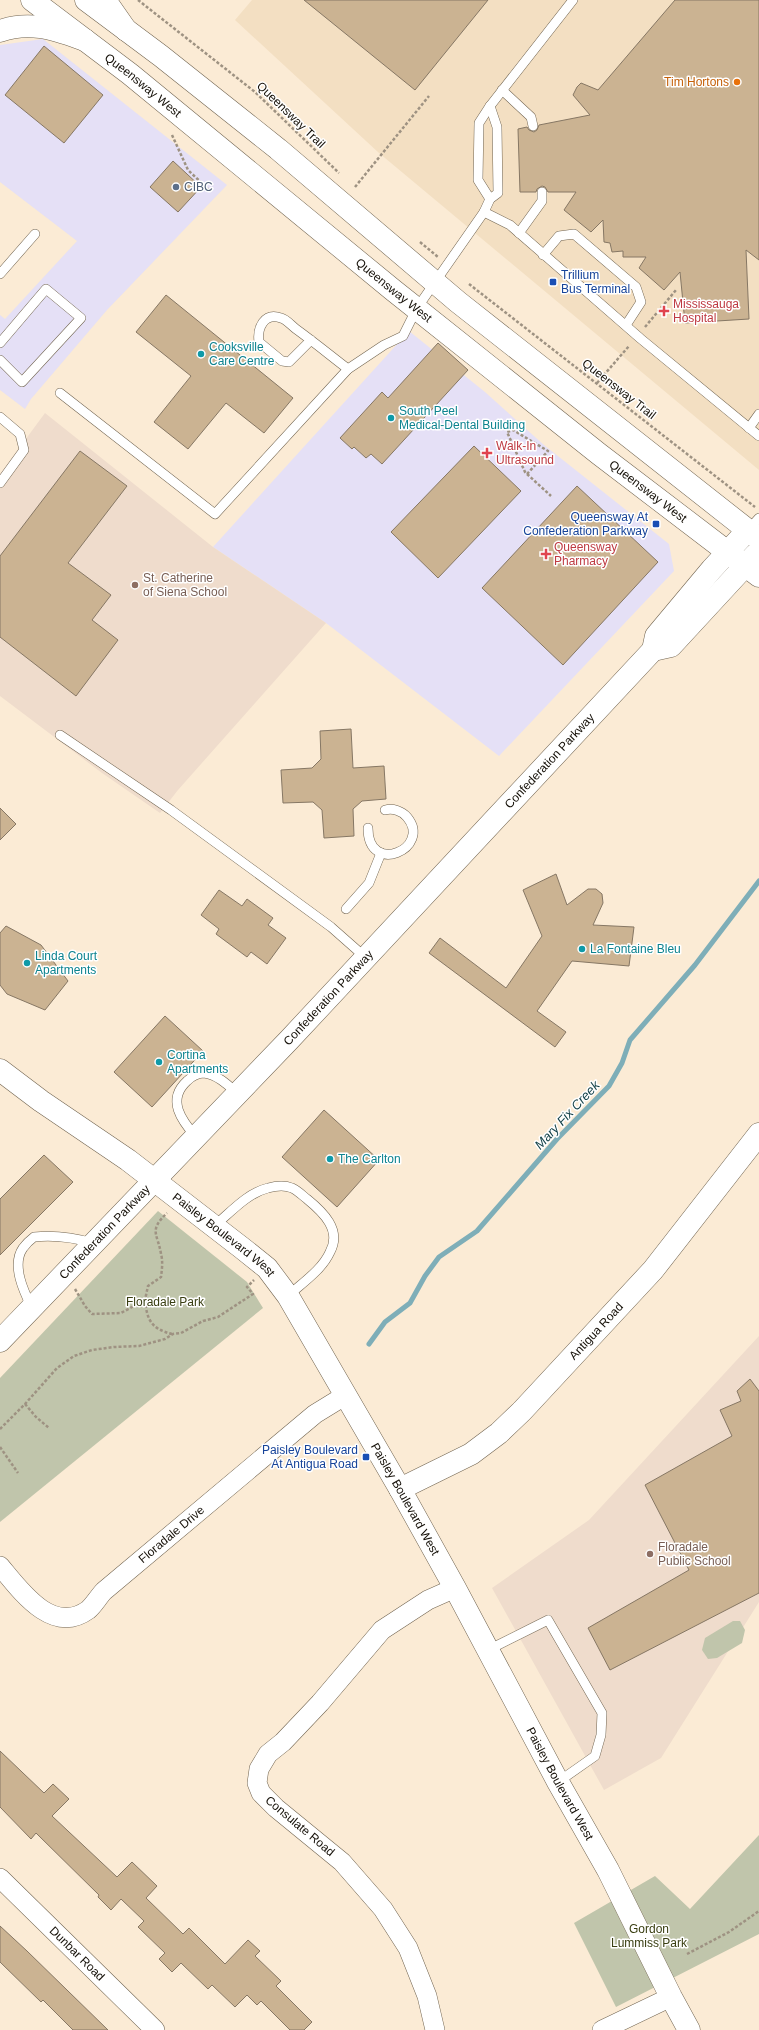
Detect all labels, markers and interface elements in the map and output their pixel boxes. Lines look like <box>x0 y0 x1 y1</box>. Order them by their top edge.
street label: Queensway West <box>102 50 185 121</box>
place label: Tim Hortons <box>664 75 729 89</box>
marker: Tim Hortons <box>732 77 742 87</box>
street label: Queensway Trail <box>254 79 328 151</box>
place label: CIBC <box>184 180 213 194</box>
marker: CIBC <box>171 182 181 192</box>
street label: Queensway West <box>353 255 435 326</box>
place label: Trillium Bus Terminal <box>561 268 630 296</box>
marker: Trillium Bus Terminal <box>548 277 558 287</box>
place label: Mississauga Hospital <box>673 297 739 325</box>
marker: Mississauga Hospital <box>658 305 670 317</box>
place label: Cooksville Care Centre <box>209 340 275 368</box>
marker: Cooksville Care Centre <box>196 349 206 359</box>
street label: Queensway Trail <box>579 356 659 422</box>
place label: South Peel Medical-Dental Building <box>399 404 525 432</box>
marker: South Peel Medical-Dental Building <box>386 413 396 423</box>
place label: Walk-In Ultrasound <box>496 439 554 467</box>
marker: Walk-In Ultrasound <box>481 447 493 459</box>
street label: Queensway West <box>606 457 690 526</box>
place label: Queensway At Confederation Parkway <box>523 510 649 538</box>
marker: Queensway At Confederation Parkway <box>651 519 661 529</box>
place label: Queensway Pharmacy <box>554 540 617 568</box>
marker: Queensway Pharmacy <box>541 549 551 559</box>
place label: St. Catherine of Siena School <box>143 571 227 599</box>
marker: St. Catherine of Siena School <box>130 580 140 590</box>
street label: Confederation Parkway <box>502 710 597 811</box>
place label: La Fontaine Bleu <box>590 942 681 956</box>
marker: La Fontaine Bleu <box>577 944 587 954</box>
street label: Confederation Parkway <box>281 947 376 1048</box>
place label: Linda Court Apartments <box>35 949 98 977</box>
marker: Linda Court Apartments <box>22 958 32 968</box>
place label: Cortina Apartments <box>167 1048 228 1076</box>
marker: Cortina Apartments <box>154 1057 164 1067</box>
water label: Mary Fix Creek <box>531 1077 604 1152</box>
place label: The Carlton <box>338 1152 401 1166</box>
marker: The Carlton <box>325 1154 335 1164</box>
street label: Confederation Parkway <box>56 1182 153 1282</box>
street label: Paisley Boulevard West <box>170 1190 278 1280</box>
park label: Floradale Park <box>126 1295 205 1309</box>
street label: Antigua Road <box>566 1300 626 1363</box>
street label: Paisley Boulevard West <box>368 1440 443 1558</box>
place label: Paisley Boulevard At Antigua Road <box>262 1443 358 1471</box>
marker: Paisley Boulevard At Antigua Road <box>361 1452 371 1462</box>
street label: Floradale Drive <box>136 1503 207 1566</box>
place label: Floradale Public School <box>658 1540 731 1568</box>
marker: Floradale Public School <box>645 1549 655 1559</box>
street label: Paisley Boulevard West <box>523 1725 597 1843</box>
street label: Consulate Road <box>263 1793 337 1859</box>
park label: Gordon Lummiss Park <box>611 1922 688 1950</box>
street label: Dunbar Road <box>47 1924 108 1984</box>

